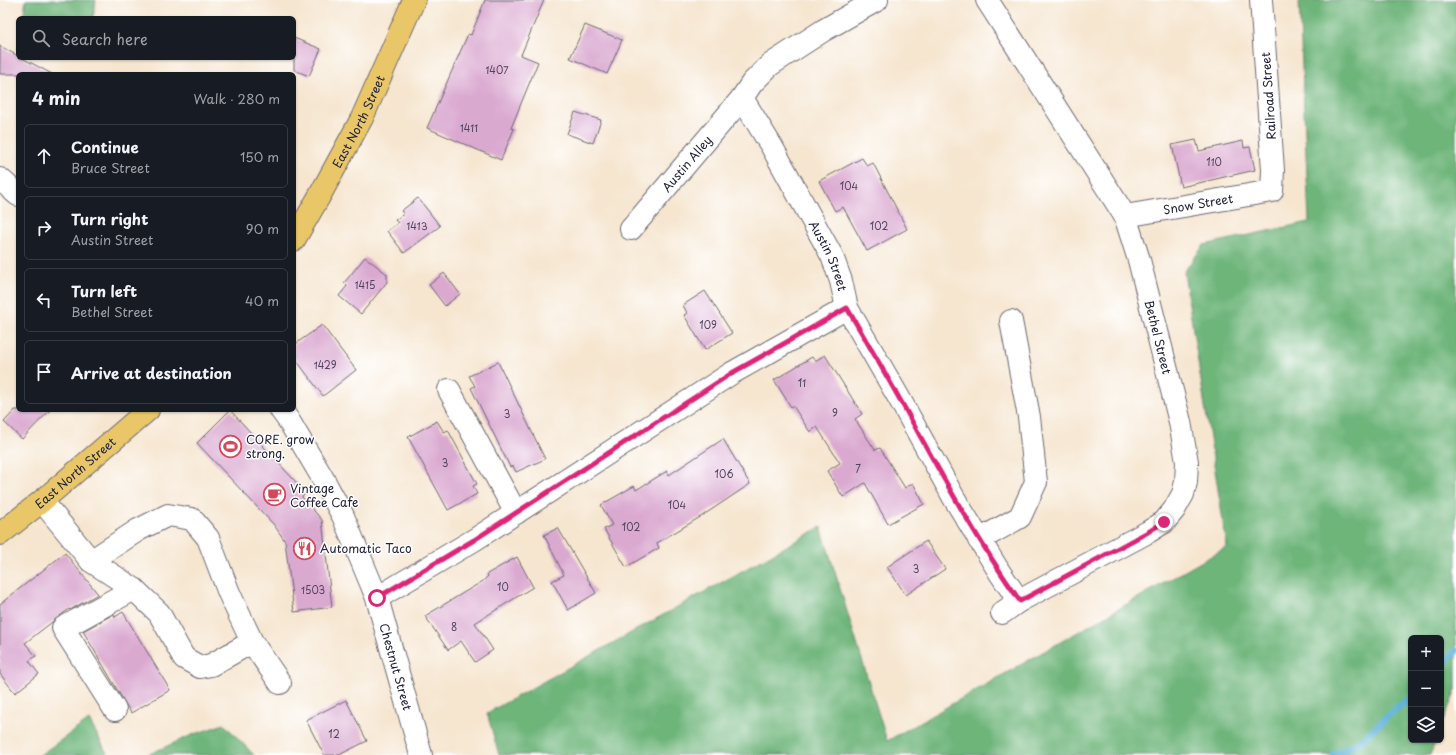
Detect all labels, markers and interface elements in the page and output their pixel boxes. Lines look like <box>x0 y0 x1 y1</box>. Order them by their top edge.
search box <box>16 16 296 60</box>
icon: search <box>30 27 52 49</box>
text: Search here <box>62 27 148 50</box>
street label: Railroad Street <box>1256 52 1280 140</box>
house number: 1407 <box>485 62 509 77</box>
street label: East North Street <box>328 72 389 171</box>
text: 4 min <box>32 85 80 111</box>
text: Walk · 280 m <box>193 89 280 108</box>
house number: 1411 <box>460 120 478 135</box>
street label: Austin Alley <box>657 131 716 196</box>
text: Continue <box>71 135 139 158</box>
icon: ahead <box>33 145 55 167</box>
text: 150 m <box>240 147 279 166</box>
house number: 110 <box>1206 154 1222 169</box>
text: Bruce Street <box>71 158 150 177</box>
house number: 104 <box>840 178 859 193</box>
street label: Snow Street <box>1162 189 1234 218</box>
text: Turn right <box>71 207 148 230</box>
icon: right <box>33 217 55 239</box>
street label: Austin Street <box>805 217 852 293</box>
house number: 1413 <box>406 218 428 233</box>
house number: 102 <box>870 218 888 233</box>
text: 90 m <box>246 219 279 238</box>
text: Austin Street <box>71 230 153 249</box>
house number: 1415 <box>355 277 375 292</box>
text: Turn left <box>71 279 137 302</box>
icon: left <box>33 289 55 311</box>
text: 40 m <box>245 291 279 310</box>
street label: Bethel Street <box>1140 298 1177 376</box>
text: Bethel Street <box>71 302 153 321</box>
house number: 109 <box>699 317 717 332</box>
house number: 1429 <box>313 357 337 372</box>
icon: arrive <box>33 361 55 383</box>
text: Arrive at destination <box>71 361 232 384</box>
house number: 11 <box>798 375 806 390</box>
house number: 9 <box>832 405 838 420</box>
house number: 3 <box>504 406 510 421</box>
place label: CORE. grow strong. <box>246 430 315 462</box>
street label: East North Street <box>31 433 120 513</box>
sports icon: CORE. grow strong. <box>218 433 244 459</box>
house number: 3 <box>442 455 448 470</box>
house number: 7 <box>855 461 861 476</box>
house number: 106 <box>715 466 733 481</box>
place label: Vintage Coffee Cafe <box>290 479 358 511</box>
cafe icon: Vintage Coffee Cafe <box>262 482 288 508</box>
house number: 104 <box>668 497 687 512</box>
route end <box>1155 513 1173 531</box>
house number: 102 <box>622 519 640 534</box>
restaurant icon: Automatic Taco <box>291 535 317 561</box>
place label: Automatic Taco <box>320 539 412 557</box>
house number: 3 <box>913 561 919 576</box>
house number: 10 <box>497 579 509 594</box>
house number: 1503 <box>301 582 325 597</box>
route start <box>368 589 386 607</box>
house number: 8 <box>451 619 457 634</box>
street label: Chestnut Street <box>375 621 417 712</box>
map controls <box>1408 635 1444 743</box>
button: + <box>1408 635 1444 671</box>
button: − <box>1408 671 1444 707</box>
button: layers <box>1408 707 1444 743</box>
house number: 12 <box>328 726 340 741</box>

